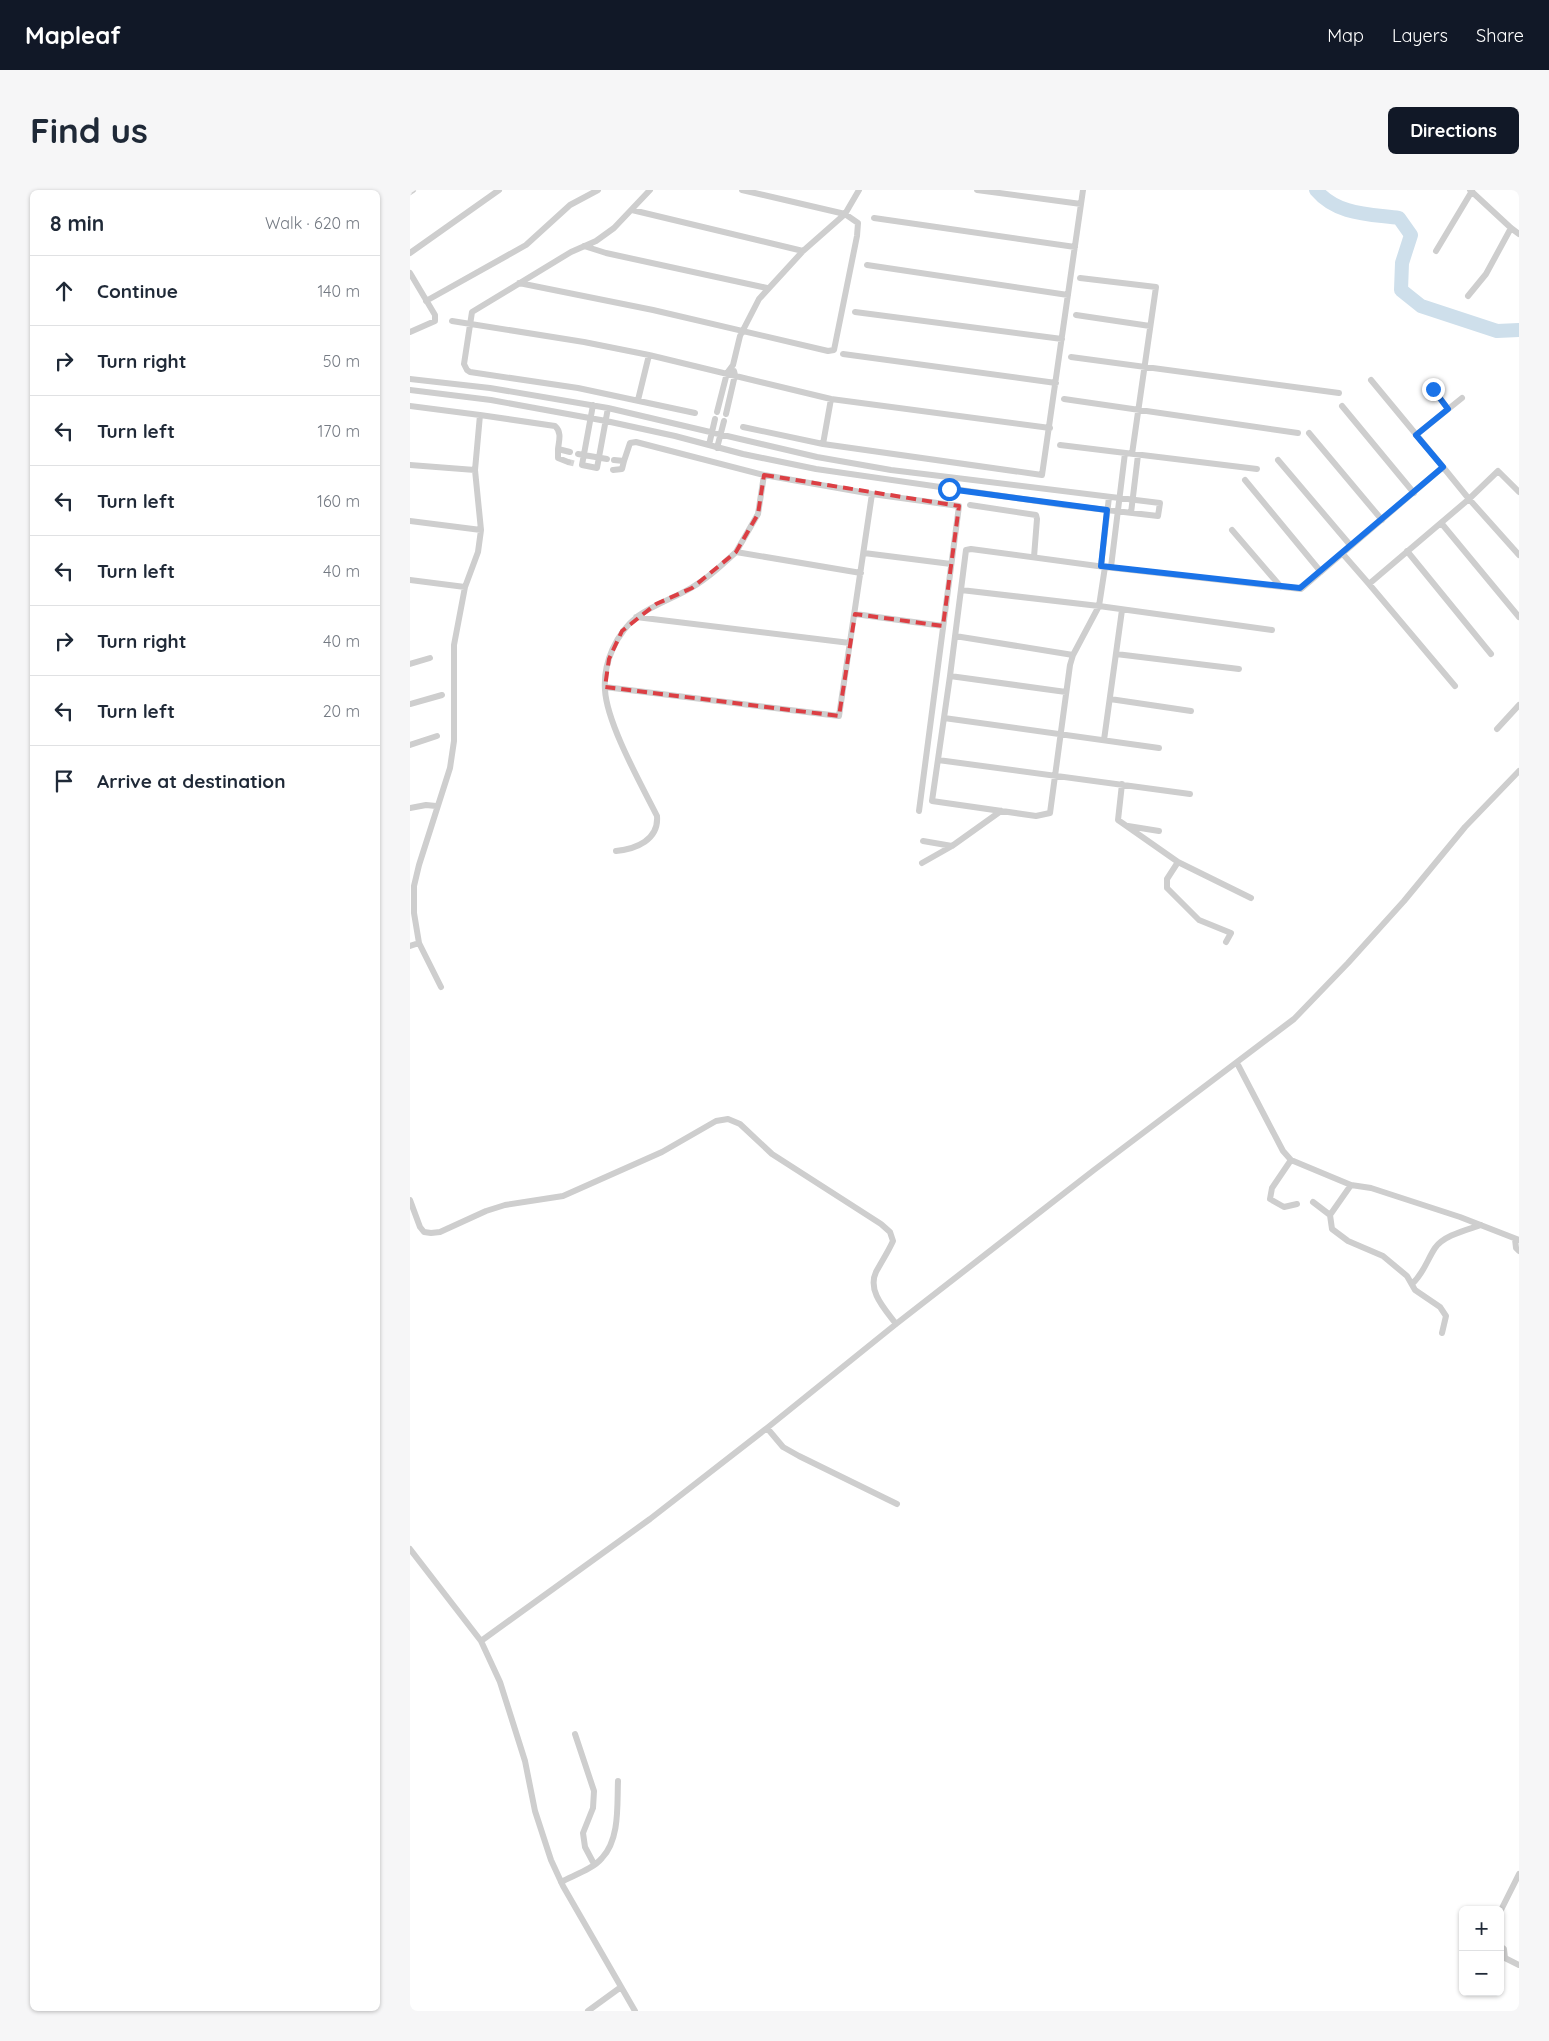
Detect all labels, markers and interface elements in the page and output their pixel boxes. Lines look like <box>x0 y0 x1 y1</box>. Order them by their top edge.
text: Mapleaf <box>25 20 121 50</box>
text: Map <box>1327 24 1364 47</box>
text: Layers <box>1392 24 1448 47</box>
text: Share <box>1476 24 1524 47</box>
button: Directions <box>1388 107 1519 154</box>
text: Find us <box>30 108 148 152</box>
text: 8 min <box>50 210 104 236</box>
text: Walk · 620 m <box>265 213 360 233</box>
icon: ahead <box>50 277 78 305</box>
text: Continue <box>97 279 178 303</box>
text: 140 m <box>317 281 360 301</box>
icon: right <box>50 347 78 375</box>
text: Turn right <box>97 349 186 373</box>
text: 50 m <box>323 351 360 371</box>
route end <box>1422 378 1445 401</box>
icon: left <box>50 417 78 445</box>
text: Turn left <box>97 419 175 443</box>
text: 170 m <box>317 421 360 441</box>
route start <box>938 478 961 501</box>
icon: left <box>50 487 78 515</box>
text: Turn left <box>97 489 175 513</box>
text: 160 m <box>317 491 360 511</box>
icon: left <box>50 557 78 585</box>
text: Turn left <box>97 559 175 583</box>
text: 40 m <box>323 561 360 581</box>
icon: right <box>50 627 78 655</box>
text: Turn right <box>97 629 186 653</box>
text: 40 m <box>323 631 360 651</box>
icon: left <box>50 697 78 725</box>
text: Turn left <box>97 699 175 723</box>
text: 20 m <box>323 701 360 721</box>
icon: arrive <box>50 767 78 795</box>
text: Arrive at destination <box>97 769 286 793</box>
map controls <box>1459 1906 1504 1996</box>
button: + <box>1459 1906 1504 1951</box>
button: − <box>1459 1951 1504 1996</box>

